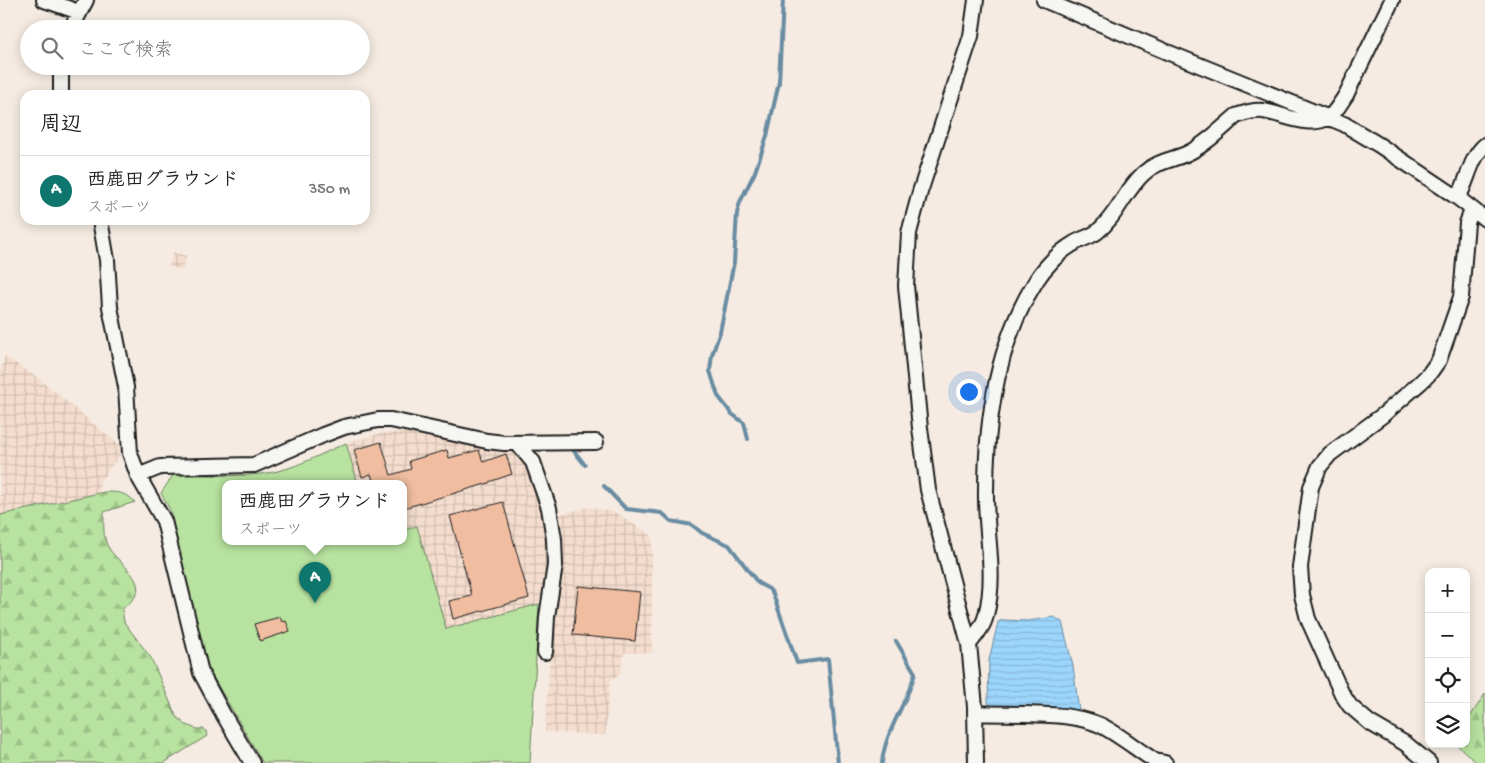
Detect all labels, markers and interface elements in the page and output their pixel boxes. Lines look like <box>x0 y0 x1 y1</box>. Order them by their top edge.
search box <box>20 20 370 75</box>
icon: search <box>38 34 66 62</box>
text: ここで検索 <box>78 40 173 63</box>
text: 周辺 <box>40 114 82 139</box>
text: 西鹿田グラウンド <box>87 170 239 193</box>
text: A <box>51 181 61 200</box>
text: 350 m <box>309 181 350 200</box>
text: スポーツ <box>87 200 151 219</box>
your location <box>956 379 982 405</box>
popup <box>222 480 407 545</box>
text: 西鹿田グラウンド <box>238 492 391 515</box>
text: スポーツ <box>238 522 302 541</box>
pin: A <box>299 562 331 603</box>
map controls <box>1425 568 1470 748</box>
button: + <box>1425 568 1470 613</box>
button: − <box>1425 613 1470 658</box>
button: locate <box>1425 658 1470 703</box>
button: layers <box>1425 703 1470 748</box>

